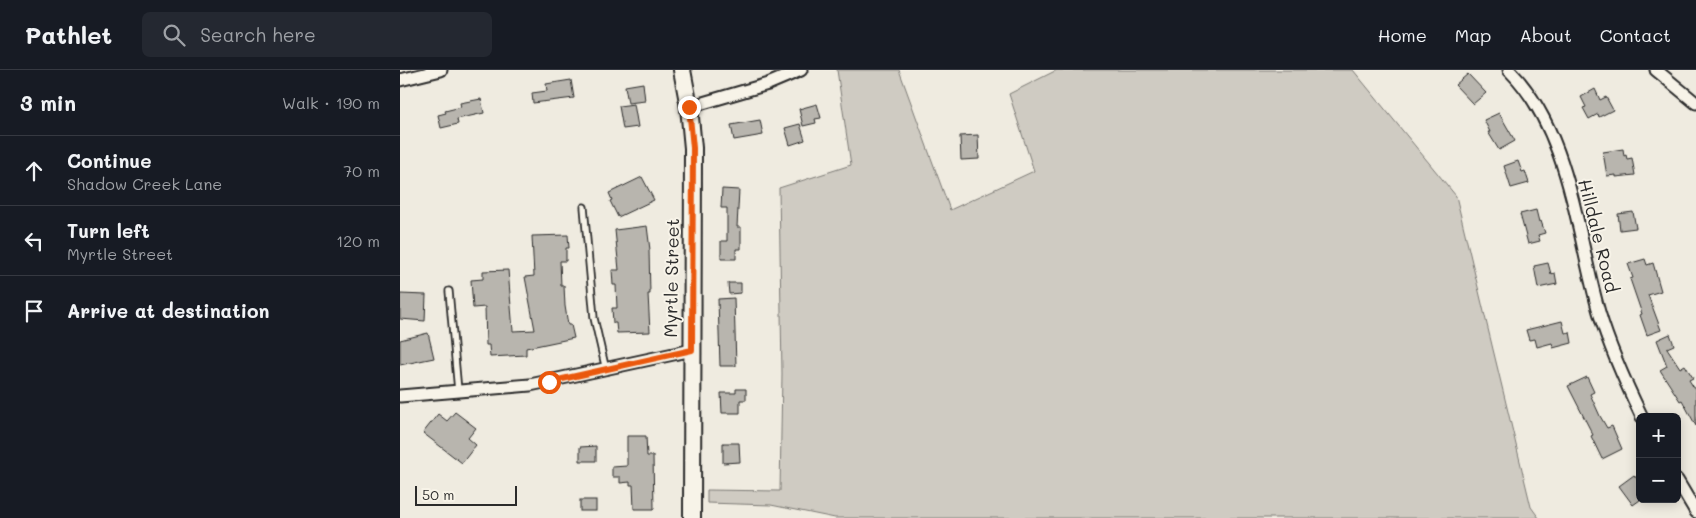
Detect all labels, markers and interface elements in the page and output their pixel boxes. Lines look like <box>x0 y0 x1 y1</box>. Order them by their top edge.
search box <box>142 12 492 57</box>
text: Pathlet <box>25 19 112 50</box>
icon: search <box>160 21 188 49</box>
text: Search here <box>200 22 316 47</box>
text: Home <box>1378 23 1427 47</box>
text: Map <box>1455 23 1491 47</box>
text: About <box>1519 23 1572 47</box>
text: Contact <box>1600 23 1671 47</box>
text: 3 min <box>20 89 76 116</box>
text: Walk · 190 m <box>282 92 380 113</box>
route end <box>678 96 701 119</box>
text: Continue <box>67 148 152 173</box>
icon: ahead <box>20 157 48 185</box>
text: 70 m <box>343 160 380 181</box>
text: Shadow Creek Lane <box>67 173 222 194</box>
street label: Hilldale Road <box>1573 176 1625 295</box>
text: Turn left <box>67 218 150 243</box>
street label: Myrtle Street <box>658 218 684 338</box>
icon: left <box>20 227 48 255</box>
text: 120 m <box>336 230 380 251</box>
text: Myrtle Street <box>67 243 173 264</box>
icon: arrive <box>20 297 48 325</box>
text: Arrive at destination <box>67 298 270 323</box>
route start <box>538 371 561 394</box>
map controls <box>1636 413 1681 503</box>
button: + <box>1636 413 1681 458</box>
button: − <box>1636 458 1681 503</box>
scale bar <box>415 483 518 506</box>
text: 50 m <box>422 485 454 504</box>

